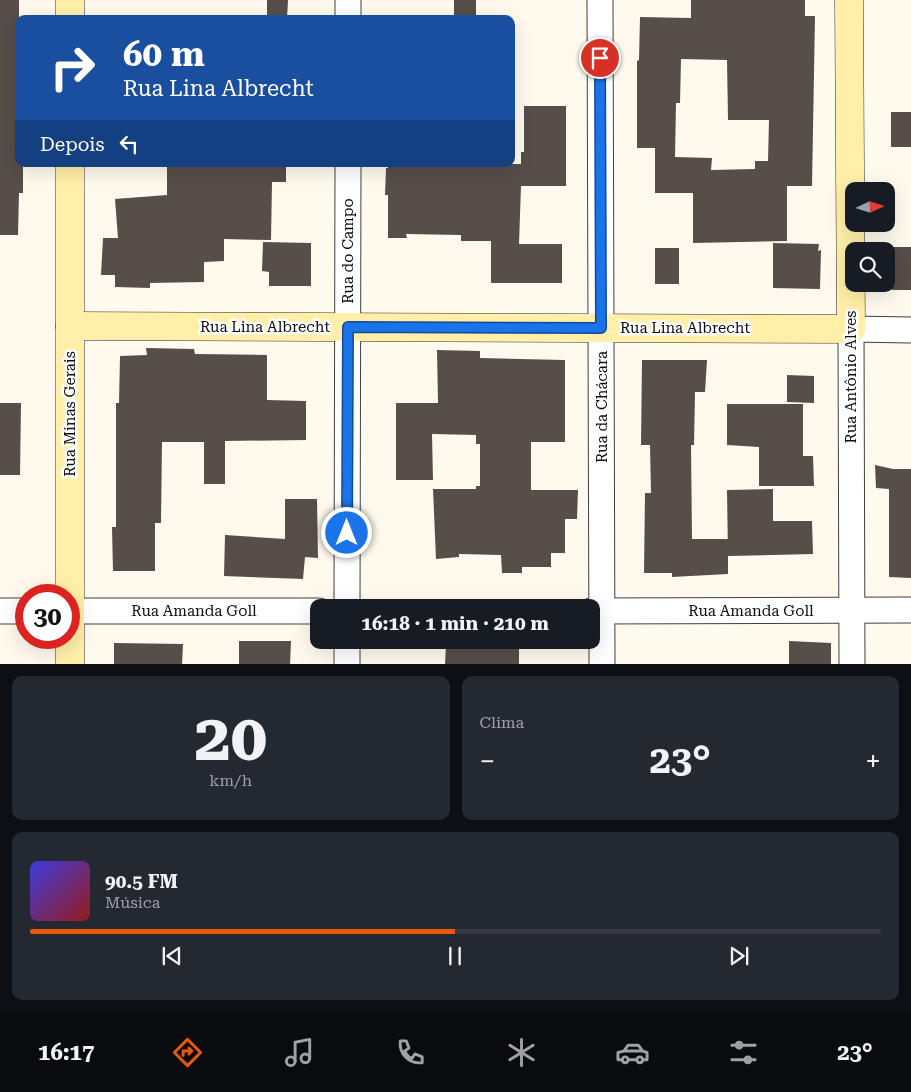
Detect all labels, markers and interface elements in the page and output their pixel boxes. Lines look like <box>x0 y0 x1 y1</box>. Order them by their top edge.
text: 60 m <box>123 34 205 75</box>
icon: right <box>40 35 105 100</box>
pin <box>579 37 621 79</box>
icon: arrive <box>586 44 614 72</box>
text: Rua Lina Albrecht <box>123 76 314 101</box>
icon: left <box>115 130 143 158</box>
text: Depois <box>40 133 105 156</box>
north arrow <box>845 182 895 232</box>
map controls <box>845 182 895 292</box>
street label: Rua do Campo <box>339 198 357 304</box>
button: search <box>845 242 895 292</box>
street label: Rua Antônio Alves <box>842 311 860 443</box>
street label: Rua Lina Albrecht <box>200 318 330 336</box>
street label: Rua Lina Albrecht <box>620 319 750 337</box>
street label: Rua Minas Gerais <box>61 351 79 477</box>
street label: Rua da Chácara <box>593 351 611 463</box>
position arrow <box>320 506 372 558</box>
speed limit sign: 30 <box>15 584 80 649</box>
street label: Rua Amanda Goll <box>131 602 257 620</box>
street label: Rua Amanda Goll <box>688 602 814 620</box>
text: 16:18 · 1 min · 210 m <box>361 612 549 635</box>
text: 20 <box>194 700 267 776</box>
text: Clima <box>480 713 524 732</box>
text: 23° <box>650 738 711 782</box>
text: − <box>480 745 495 778</box>
text: + <box>865 745 881 778</box>
text: km/h <box>209 771 252 790</box>
text: 90.5 FM <box>105 870 178 893</box>
text: Música <box>105 893 160 912</box>
icon: previous <box>158 942 186 970</box>
icon: pause <box>441 942 469 970</box>
icon: next <box>725 942 753 970</box>
icon: directions <box>170 1035 205 1070</box>
icon: music <box>282 1035 317 1070</box>
icon: phone <box>393 1035 428 1070</box>
icon: climate <box>504 1035 539 1070</box>
icon: car <box>615 1035 650 1070</box>
icon: filters <box>726 1035 761 1070</box>
text: 16:17 <box>38 1040 94 1065</box>
text: 23° <box>837 1040 873 1065</box>

